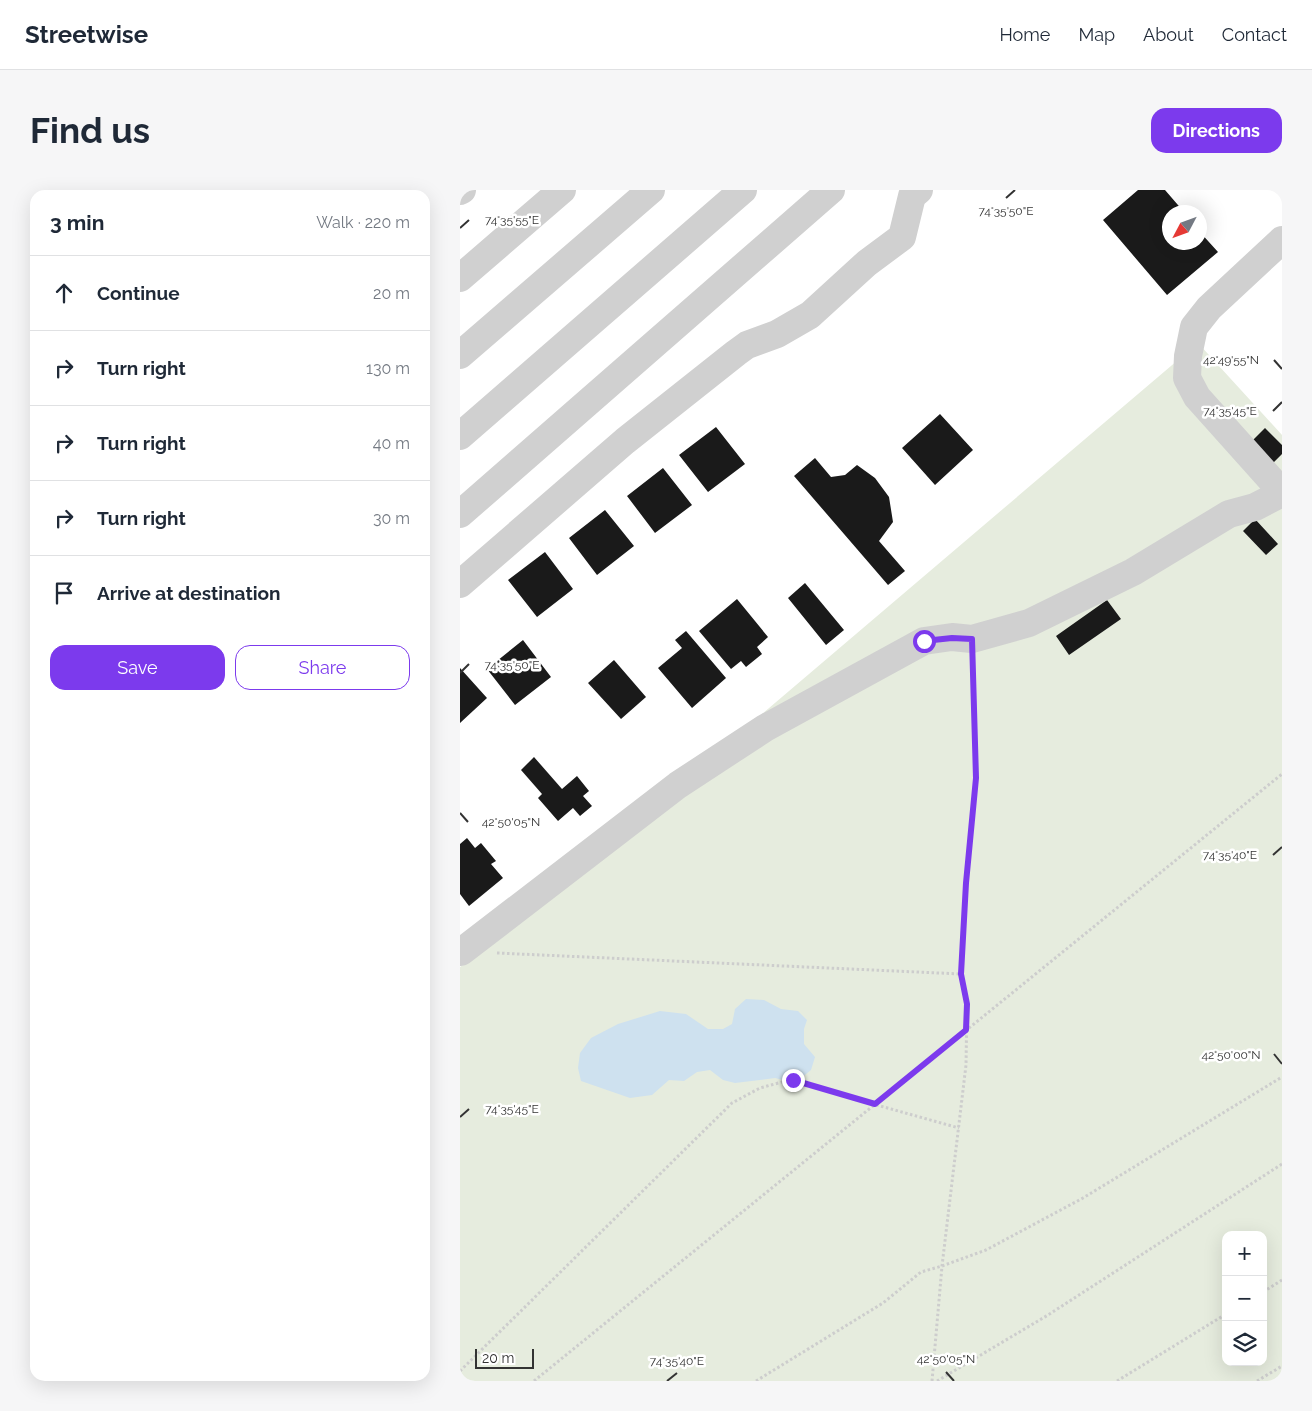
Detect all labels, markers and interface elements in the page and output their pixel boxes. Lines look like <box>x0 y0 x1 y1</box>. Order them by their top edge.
text: Streetwise <box>25 20 148 49</box>
text: Home <box>999 24 1050 45</box>
text: Map <box>1078 24 1115 45</box>
text: About <box>1143 24 1194 45</box>
text: Contact <box>1222 24 1287 45</box>
button: Directions <box>1151 108 1282 153</box>
text: Find us <box>30 110 150 151</box>
text: 74°35'50"E <box>979 204 1033 218</box>
north arrow <box>1162 205 1207 250</box>
text: 3 min <box>50 210 104 235</box>
text: Walk · 220 m <box>316 213 410 232</box>
text: 74°35'55"E <box>485 213 539 227</box>
icon: ahead <box>50 279 78 307</box>
text: Continue <box>97 282 180 304</box>
text: 20 m <box>373 284 410 303</box>
text: 42°49'55"N <box>1203 353 1259 367</box>
icon: right <box>50 354 78 382</box>
text: Turn right <box>97 357 186 379</box>
text: 130 m <box>366 359 410 378</box>
text: 74°35'45"E <box>1203 404 1257 418</box>
icon: right <box>50 429 78 457</box>
text: Turn right <box>97 432 186 454</box>
text: 40 m <box>373 434 410 453</box>
icon: right <box>50 504 78 532</box>
text: Turn right <box>97 507 186 529</box>
text: 30 m <box>373 509 410 528</box>
icon: arrive <box>50 579 78 607</box>
text: Arrive at destination <box>97 582 281 604</box>
route start <box>913 630 936 653</box>
button: Save <box>50 645 225 690</box>
button: Share <box>235 645 410 690</box>
text: 74°35'50"E <box>485 658 539 672</box>
text: 42°50'05"N <box>482 815 540 829</box>
text: 74°35'40"E <box>1203 848 1257 862</box>
text: 42°50'00"N <box>1201 1048 1261 1062</box>
route end <box>782 1069 805 1092</box>
text: 74°35'45"E <box>485 1102 539 1116</box>
map controls <box>1222 1231 1267 1366</box>
button: + <box>1222 1231 1267 1276</box>
button: − <box>1222 1276 1267 1321</box>
button: layers <box>1222 1321 1267 1366</box>
scale bar <box>475 1346 534 1369</box>
text: 20 m <box>482 1350 514 1366</box>
text: 42°50'05"N <box>917 1352 975 1366</box>
text: 74°35'40"E <box>650 1354 704 1368</box>

